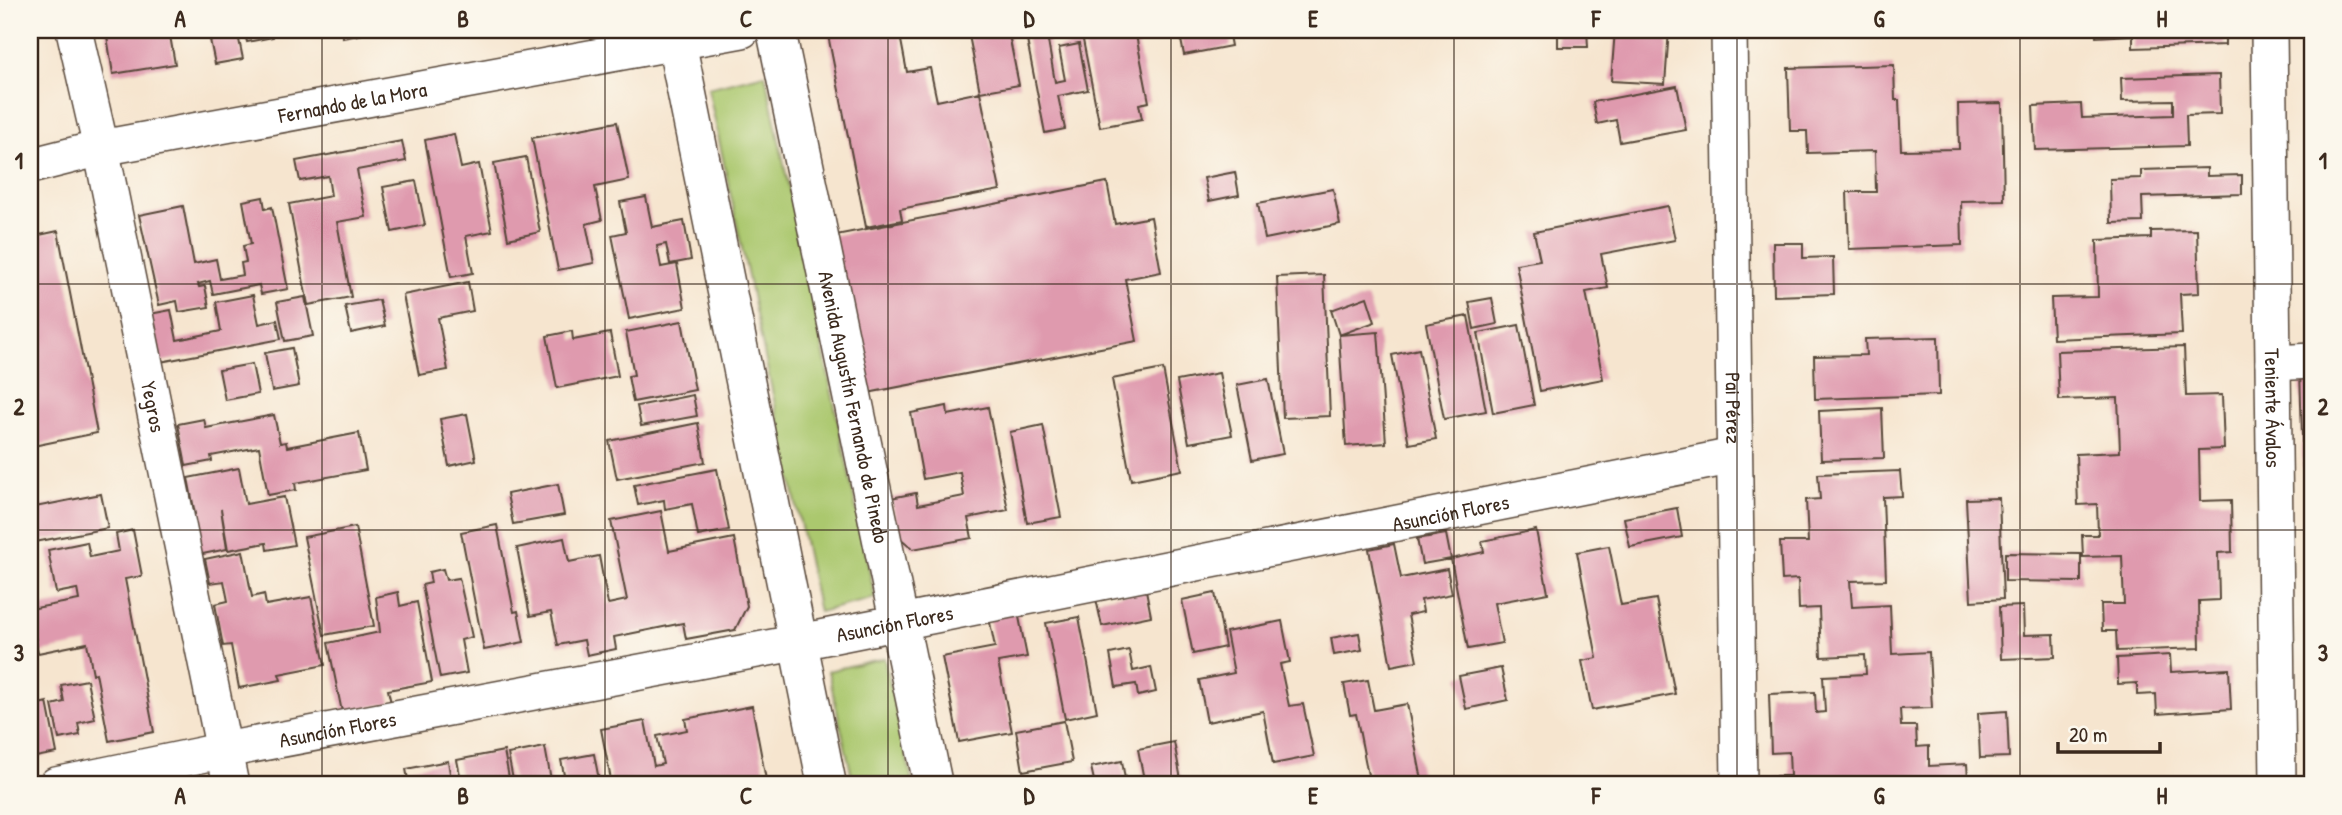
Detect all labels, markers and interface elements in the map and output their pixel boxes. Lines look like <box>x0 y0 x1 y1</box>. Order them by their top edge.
text: A <box>174 3 186 34</box>
text: B <box>457 3 469 34</box>
text: C <box>740 3 752 34</box>
text: D <box>1024 3 1036 34</box>
text: E <box>1308 3 1319 34</box>
text: F <box>1591 3 1602 34</box>
text: G <box>1873 3 1885 34</box>
text: H <box>2157 3 2168 34</box>
street label: Fernando de la Mora <box>275 74 429 130</box>
text: 1 <box>15 145 23 176</box>
text: 1 <box>2319 145 2327 176</box>
street label: Avenida Augustín Fernando de Pinedo <box>812 268 897 546</box>
street label: Teniente Ávalos <box>2258 348 2289 468</box>
street label: Pai Pérez <box>1719 372 1749 444</box>
street label: Yegros <box>134 378 173 435</box>
text: 2 <box>14 391 25 422</box>
text: 2 <box>2318 391 2329 422</box>
street label: Asunción Flores <box>1390 487 1511 538</box>
street label: Asunción Flores <box>834 597 955 649</box>
text: 3 <box>14 637 24 668</box>
text: 3 <box>2318 637 2328 668</box>
street label: Asunción Flores <box>277 704 398 754</box>
scale bar <box>2058 710 2160 754</box>
text: 20 m <box>2069 720 2107 749</box>
text: A <box>174 780 186 811</box>
text: B <box>457 780 469 811</box>
text: C <box>740 780 752 811</box>
text: D <box>1024 780 1036 811</box>
text: E <box>1308 780 1319 811</box>
text: F <box>1591 780 1602 811</box>
text: G <box>1873 780 1885 811</box>
text: H <box>2157 780 2168 811</box>

